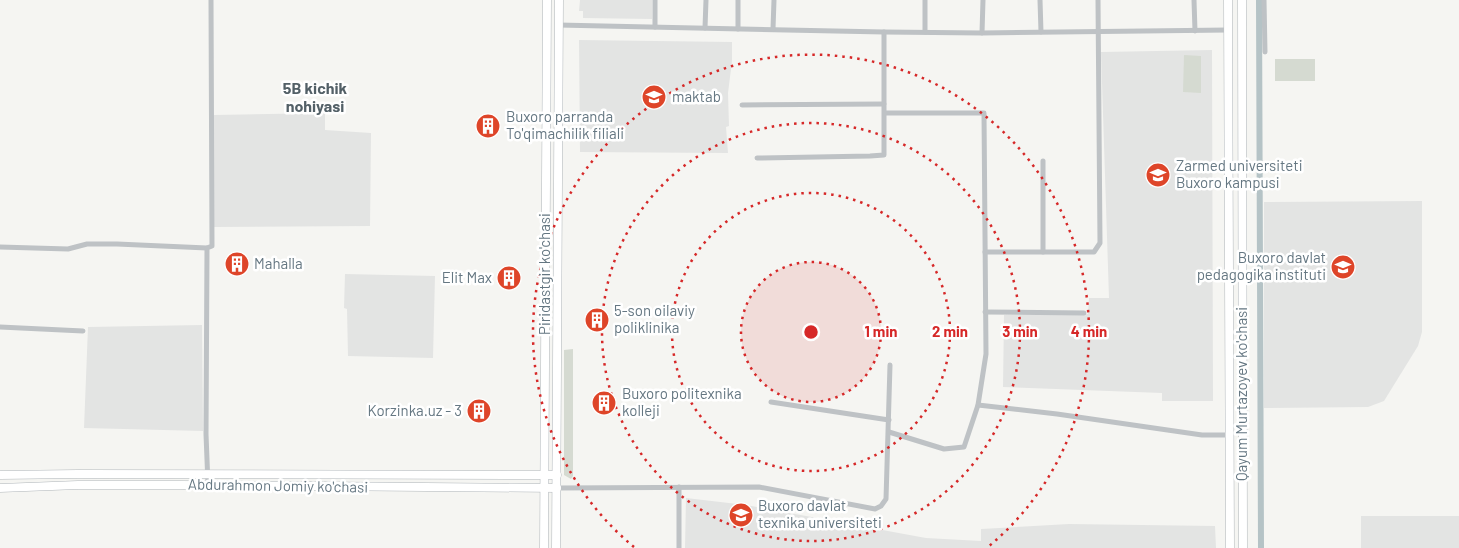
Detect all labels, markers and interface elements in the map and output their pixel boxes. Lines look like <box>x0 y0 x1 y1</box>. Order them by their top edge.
district label: 5B kichik nohiyasi <box>283 78 348 115</box>
school or university icon: maktab <box>641 84 667 110</box>
place label: maktab <box>672 87 721 105</box>
place label: Buxoro parranda To'qimachilik filiali <box>506 107 624 142</box>
building icon: Buxoro parranda To'qimachilik filiali <box>475 113 501 139</box>
place label: Zarmed universiteti Buxoro kampusi <box>1176 156 1303 191</box>
school or university icon: Zarmed universiteti Buxoro kampusi <box>1145 162 1171 188</box>
street label: Piridastgir ko'chasi <box>535 213 553 335</box>
place label: Buxoro davlat pedagogika instituti <box>1197 248 1326 283</box>
building icon: Mahalla <box>224 251 250 277</box>
place label: Mahalla <box>254 254 303 272</box>
school or university icon: Buxoro davlat pedagogika instituti <box>1330 254 1356 280</box>
building icon: Elit Max <box>496 265 522 291</box>
place label: Elit Max <box>442 268 492 286</box>
place label: 5-son oilaviy poliklinika <box>614 301 695 336</box>
building icon: 5-son oilaviy poliklinika <box>584 307 610 333</box>
street label: Qayum Murtazoyev ko'chasi <box>1232 307 1250 481</box>
text: 1 min <box>865 322 897 340</box>
text: 2 min <box>932 322 968 340</box>
text: 3 min <box>1002 322 1038 340</box>
text: 4 min <box>1071 322 1107 340</box>
centre of rings <box>802 323 820 341</box>
place label: Buxoro politexnika kolleji <box>622 384 742 419</box>
building icon: Buxoro politexnika kolleji <box>591 390 617 416</box>
building icon: Korzinka.uz - 3 <box>466 398 492 424</box>
place label: Korzinka.uz - 3 <box>367 401 462 419</box>
street label: Abdurahmon Jomiy ko'chasi <box>188 474 368 496</box>
place label: Buxoro davlat texnika universiteti <box>758 496 882 531</box>
school or university icon: Buxoro davlat texnika universiteti <box>728 502 754 528</box>

